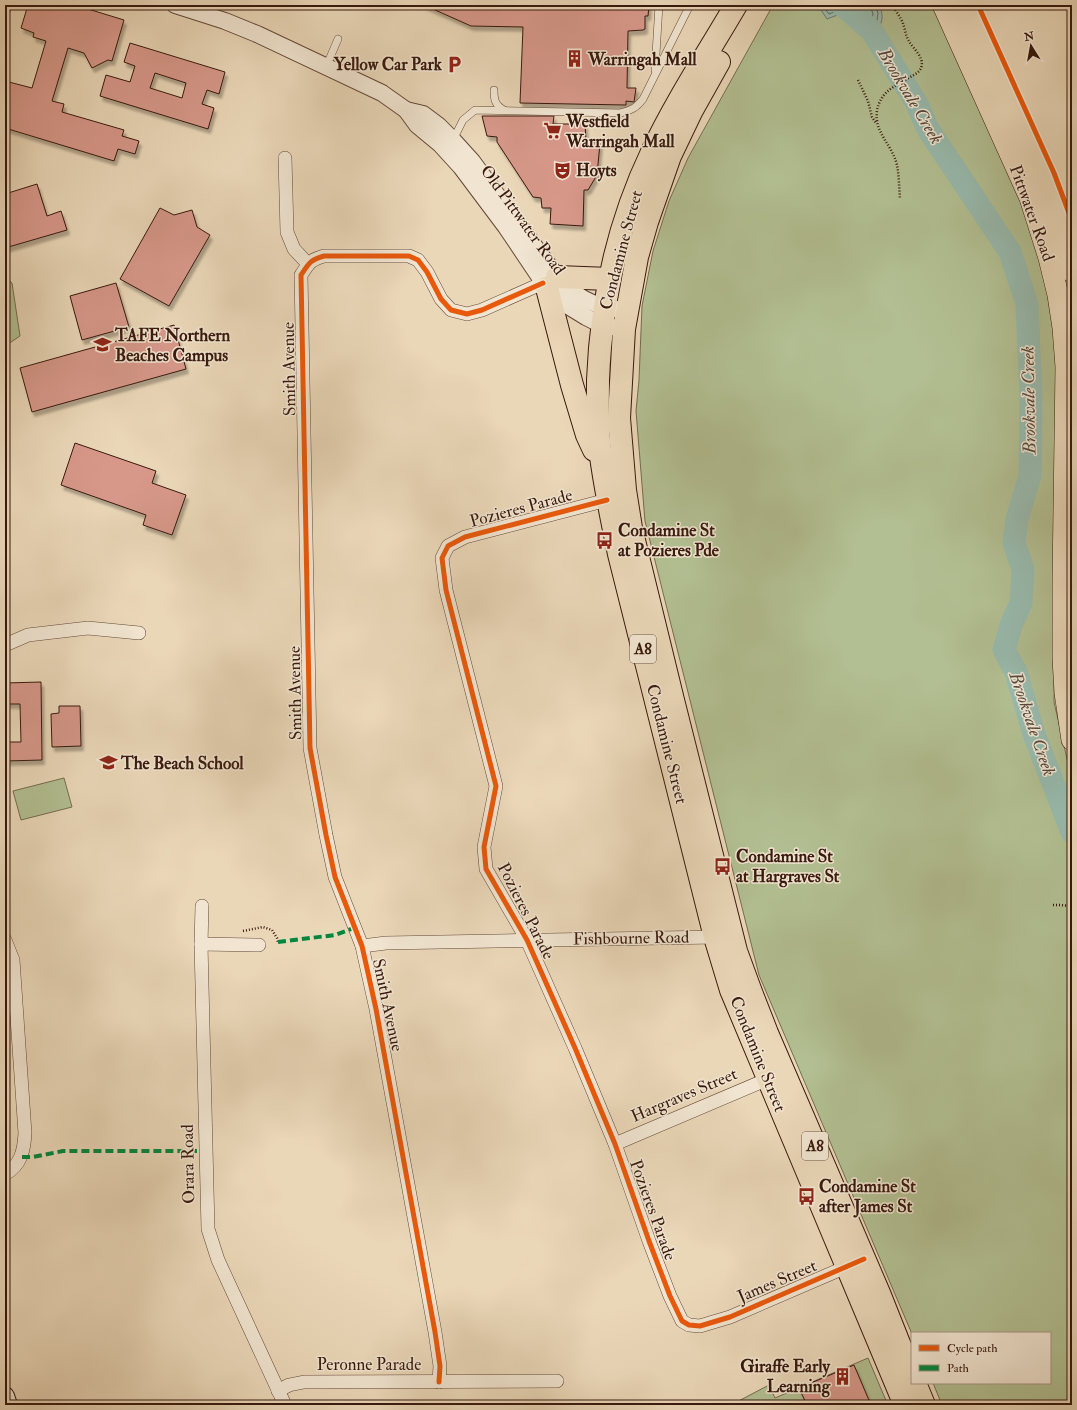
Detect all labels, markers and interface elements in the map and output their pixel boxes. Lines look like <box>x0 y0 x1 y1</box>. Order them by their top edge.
north arrow <box>1011 26 1051 66</box>
text: N <box>1022 29 1036 44</box>
water label: Brookvale Creek <box>872 43 948 148</box>
building icon: Warringah Mall <box>565 49 585 69</box>
place label: Warringah Mall <box>587 49 697 71</box>
place label: Yellow Car Park <box>333 54 443 75</box>
parking icon: Yellow Car Park <box>445 54 465 74</box>
place label: Westfield Warringah Mall <box>565 111 675 153</box>
supermarket icon: Westfield Warringah Mall <box>543 121 563 141</box>
theatre icon: Hoyts <box>553 160 573 180</box>
place label: Hoyts <box>576 160 617 182</box>
street label: Old Pittwater Road <box>476 161 570 280</box>
street label: Pittwater Road <box>1005 162 1059 265</box>
street label: Condamine Street <box>595 187 647 312</box>
street label: Smith Avenue <box>278 322 300 416</box>
place label: TAFE Northern Beaches Campus <box>114 325 231 367</box>
school or university icon: TAFE Northern Beaches Campus <box>92 335 112 355</box>
water label: Brookvale Creek <box>1017 346 1041 455</box>
street label: Pozieres Parade <box>467 484 575 532</box>
place label: Condamine St at Pozieres Pde <box>618 520 720 561</box>
bus stop icon: Condamine St at Pozieres Pde <box>595 530 615 550</box>
road number: A8 <box>630 635 656 663</box>
street label: Smith Avenue <box>284 646 306 740</box>
water label: Brookvale Creek <box>1003 668 1061 779</box>
street label: Condamine Street <box>642 682 692 807</box>
school or university icon: The Beach School <box>98 753 118 773</box>
place label: The Beach School <box>120 753 244 774</box>
place label: Condamine St at Hargraves St <box>736 846 840 888</box>
bus stop icon: Condamine St at Hargraves St <box>713 856 733 876</box>
street label: Pozieres Parade <box>493 859 559 963</box>
street label: Fishbourne Road <box>573 926 690 950</box>
street label: Smith Avenue <box>368 957 408 1053</box>
street label: Condamine Street <box>725 993 791 1115</box>
street label: Hargraves Street <box>628 1063 741 1127</box>
street label: Orara Road <box>177 1123 199 1204</box>
road number: A8 <box>802 1132 828 1160</box>
street label: Pozieres Parade <box>625 1157 681 1263</box>
place label: Condamine St after James St <box>819 1176 916 1218</box>
bus stop icon: Condamine St after James St <box>796 1186 816 1206</box>
street label: James Street <box>733 1255 821 1308</box>
legend <box>911 1332 1051 1384</box>
text: Cycle path <box>947 1341 998 1356</box>
street label: Peronne Parade <box>317 1354 421 1375</box>
place label: Giraffe Early Learning <box>740 1356 831 1398</box>
text: Path <box>947 1361 970 1376</box>
building icon: Giraffe Early Learning <box>833 1366 853 1386</box>

